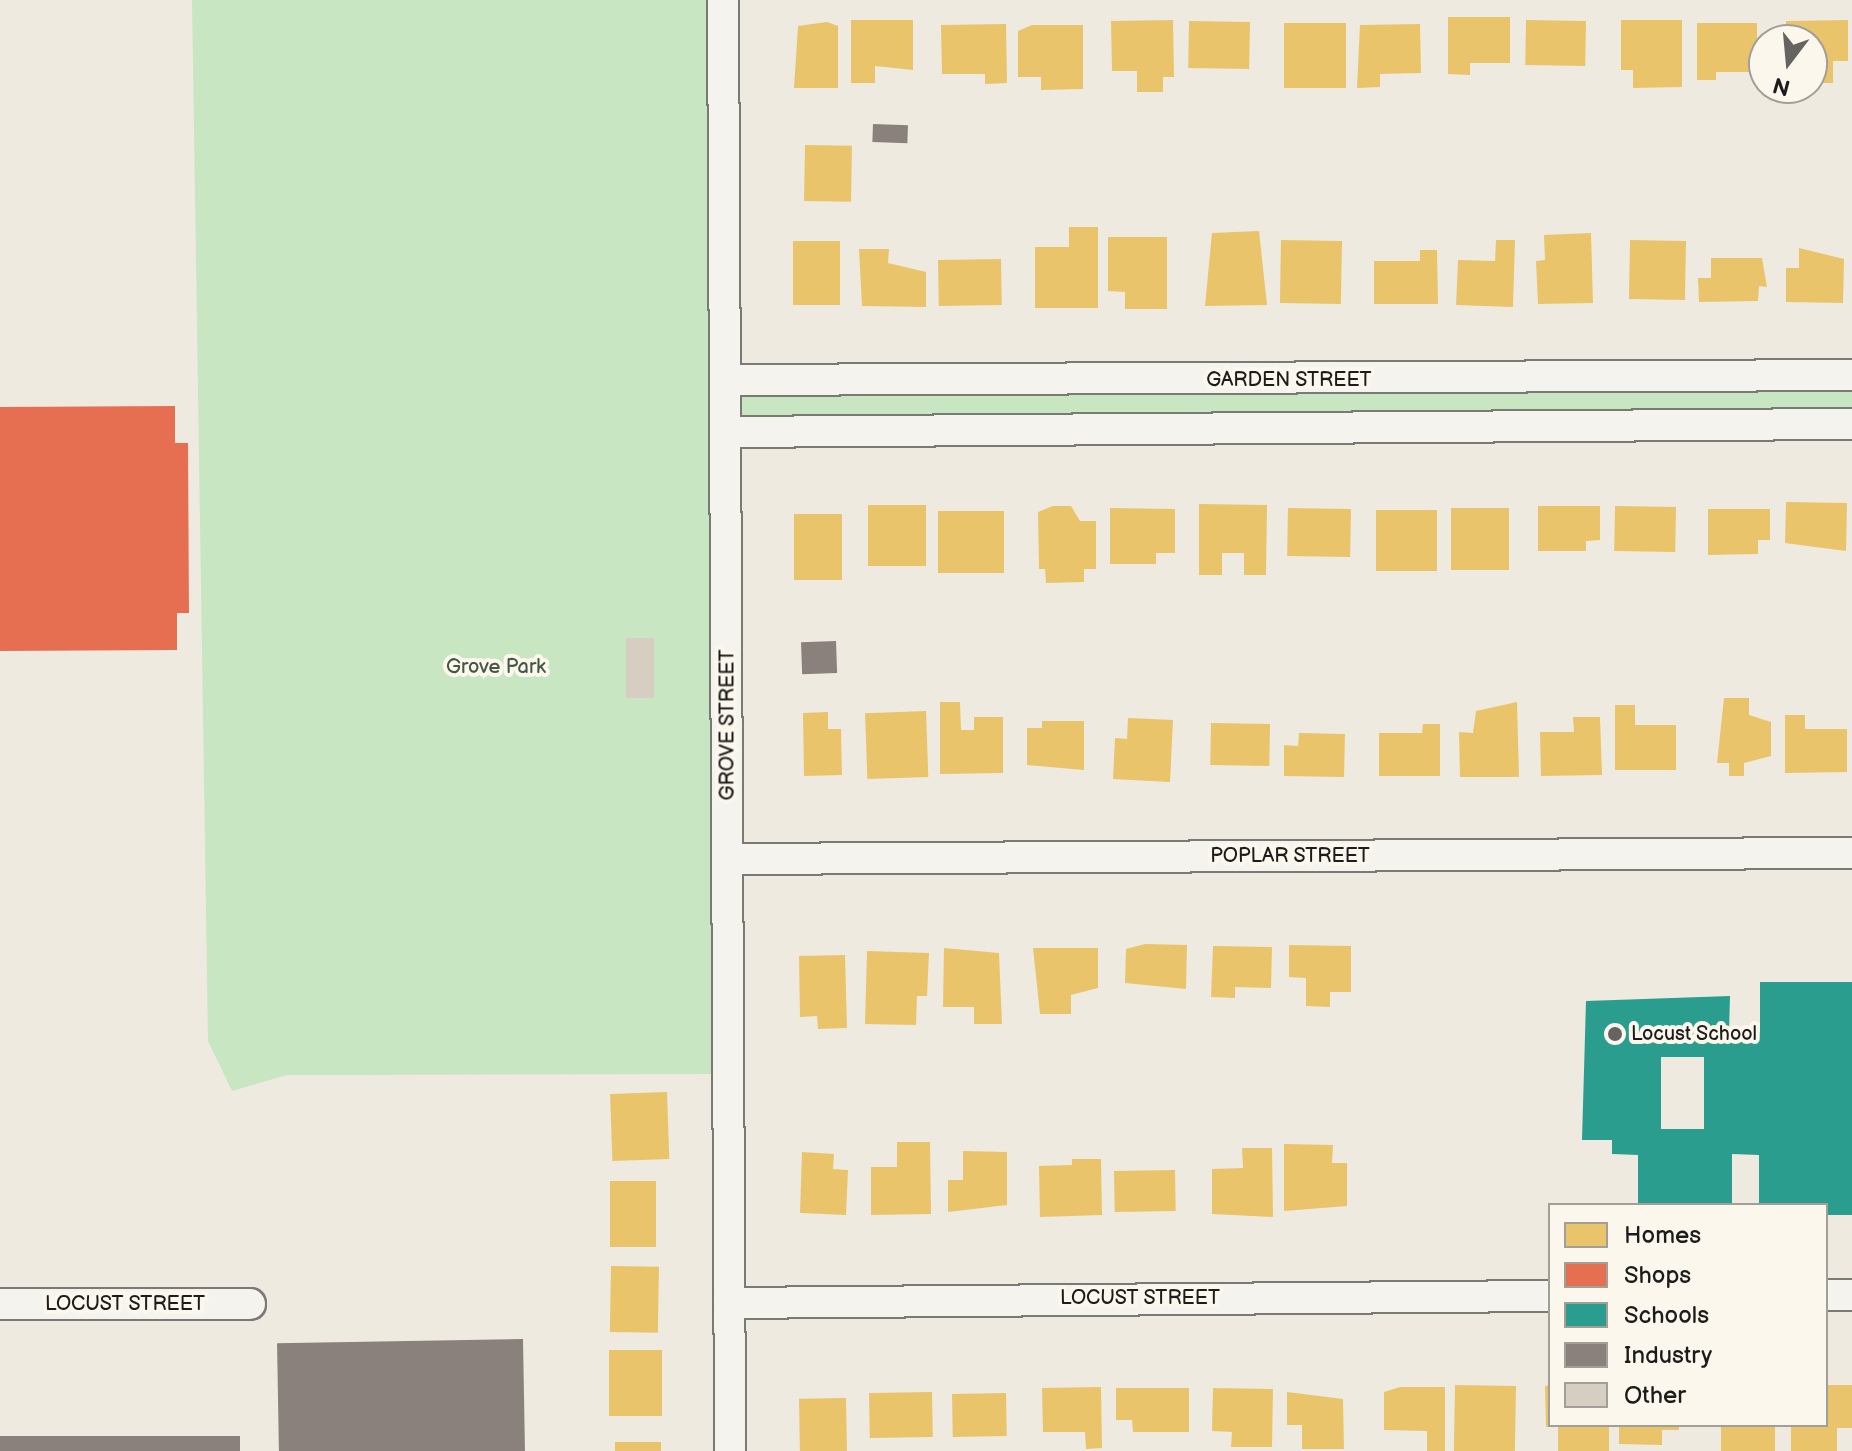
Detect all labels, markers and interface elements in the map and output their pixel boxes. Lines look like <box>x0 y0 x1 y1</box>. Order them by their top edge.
north arrow <box>1748 24 1828 104</box>
text: N <box>1770 70 1793 101</box>
street label: GARDEN STREET <box>1206 368 1372 392</box>
street label: GROVE STREET <box>716 649 740 801</box>
park label: Grove Park <box>446 655 546 679</box>
street label: POPLAR STREET <box>1210 844 1370 868</box>
place label: Locust School <box>1631 1022 1757 1046</box>
marker: Locust School <box>1606 1025 1624 1043</box>
legend <box>1548 1203 1828 1427</box>
text: Homes <box>1624 1221 1701 1250</box>
text: Shops <box>1624 1261 1691 1290</box>
street label: LOCUST STREET <box>1060 1286 1220 1310</box>
street label: LOCUST STREET <box>45 1292 205 1316</box>
text: Schools <box>1624 1301 1709 1330</box>
text: Industry <box>1624 1341 1712 1370</box>
text: Other <box>1624 1381 1686 1410</box>

